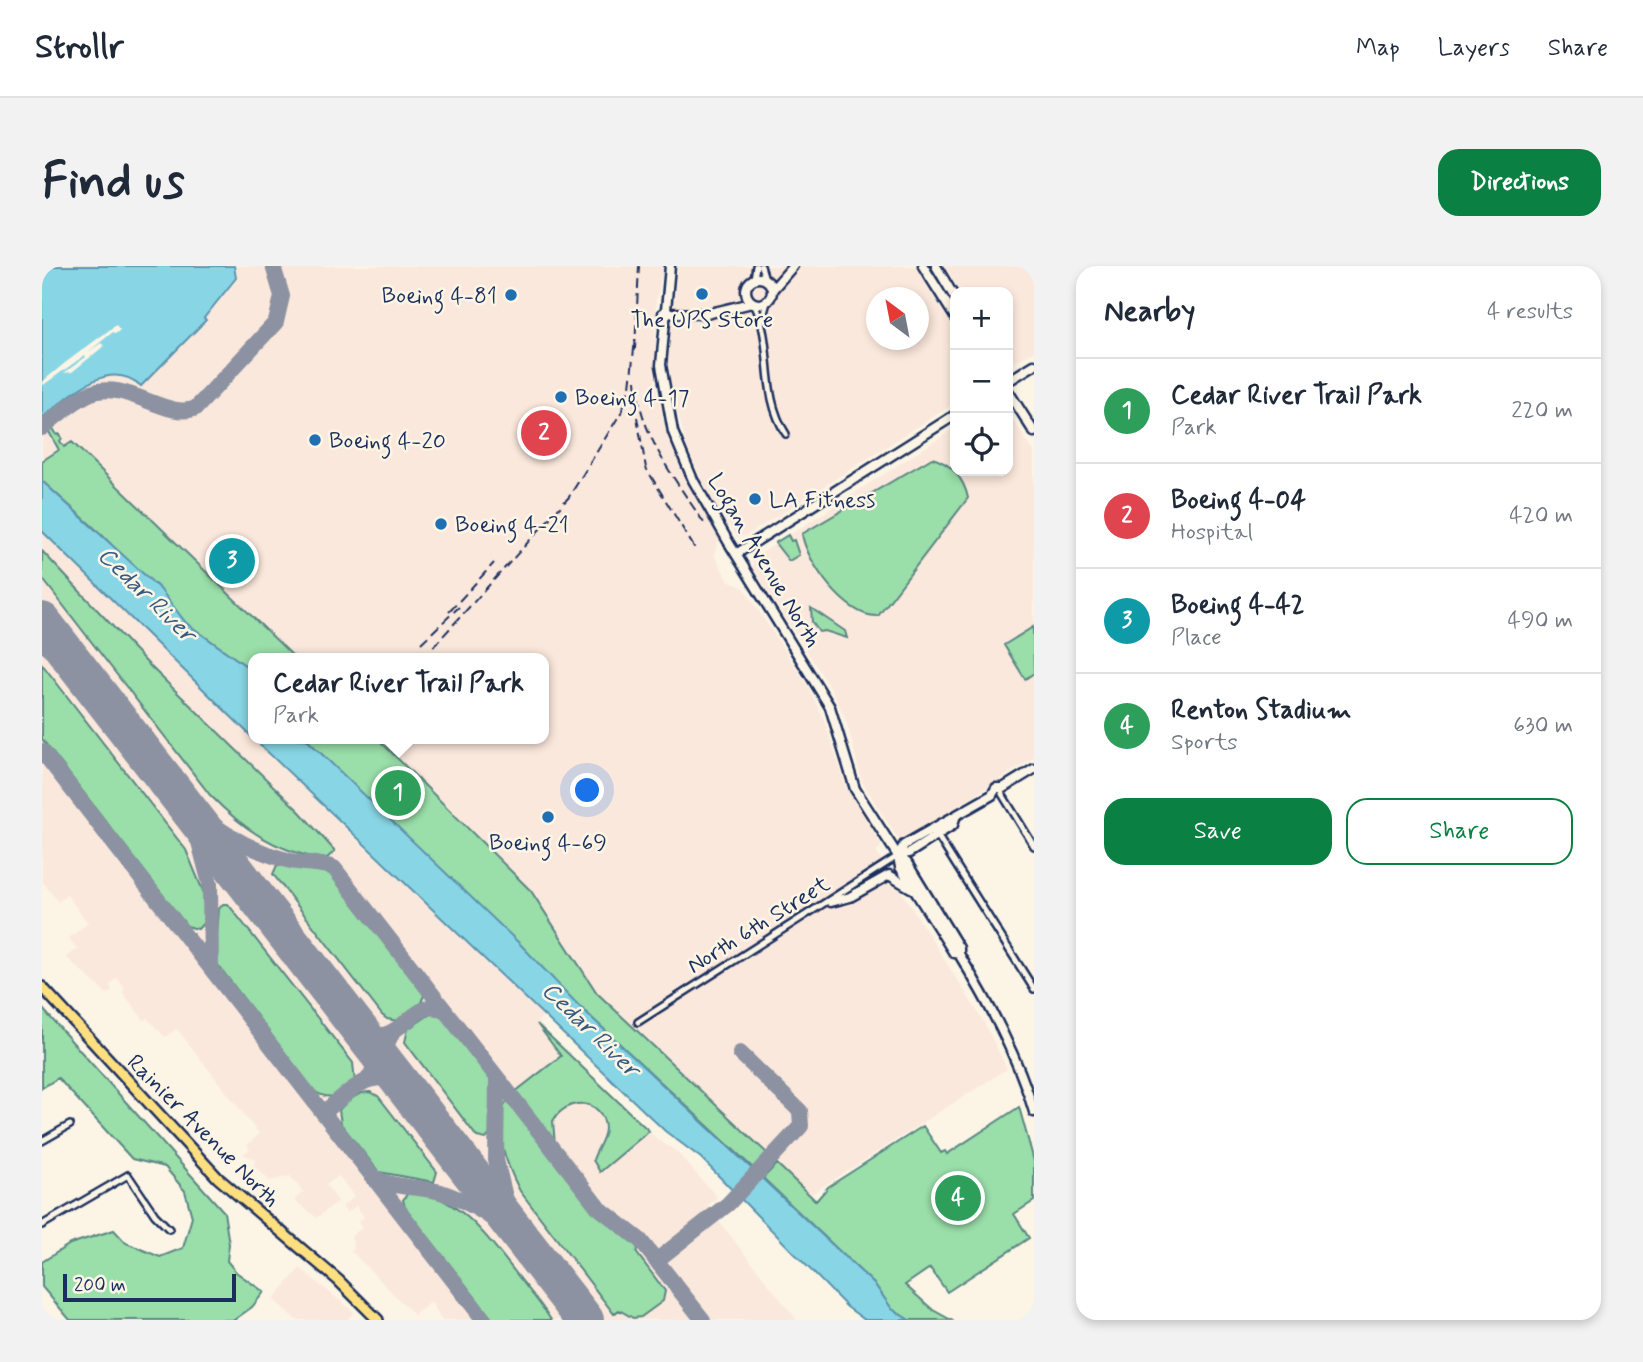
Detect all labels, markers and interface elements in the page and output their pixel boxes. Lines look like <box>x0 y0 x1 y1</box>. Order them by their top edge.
text: Strollr <box>35 26 124 70</box>
text: Map <box>1356 33 1400 64</box>
text: Layers <box>1438 33 1510 64</box>
text: Share <box>1548 33 1608 64</box>
button: Directions <box>1438 149 1601 216</box>
text: Find us <box>42 150 185 215</box>
place label: Boeing 4-81 <box>382 282 497 314</box>
marker: The UPS Store <box>694 286 710 302</box>
marker: Boeing 4-81 <box>503 287 519 303</box>
north arrow <box>866 287 929 350</box>
map controls <box>950 287 1013 476</box>
button: + <box>950 287 1013 350</box>
text: Nearby <box>1104 292 1195 331</box>
text: 4 results <box>1487 297 1573 327</box>
place label: The UPS Store <box>631 306 773 336</box>
button: − <box>950 350 1013 413</box>
text: Cedar River Trail Park <box>1171 379 1422 413</box>
place label: Boeing 4-17 <box>575 384 689 416</box>
marker: Boeing 4-17 <box>553 389 569 405</box>
text: 1 <box>1122 396 1132 426</box>
text: 220 m <box>1511 396 1573 426</box>
pin: 2 <box>521 407 567 459</box>
button: locate <box>950 413 1013 476</box>
text: Park <box>1171 413 1217 443</box>
place label: Boeing 4-20 <box>329 427 446 459</box>
marker: Boeing 4-20 <box>307 432 323 448</box>
street label: Logan Avenue North <box>698 468 827 655</box>
text: Boeing 4-04 <box>1171 484 1306 518</box>
place label: LA Fitness <box>769 486 875 516</box>
marker: LA Fitness <box>747 491 763 507</box>
text: 2 <box>1121 501 1133 531</box>
text: 420 m <box>1509 501 1573 531</box>
place label: Boeing 4-21 <box>455 511 569 543</box>
marker: Boeing 4-21 <box>433 516 449 532</box>
text: Hospital <box>1171 518 1253 548</box>
pin: 3 <box>209 535 255 587</box>
water label: Cedar River <box>90 541 204 652</box>
text: Boeing 4-42 <box>1171 589 1304 623</box>
text: 3 <box>1122 606 1132 636</box>
text: 490 m <box>1508 606 1573 636</box>
text: Place <box>1171 623 1222 653</box>
popup <box>248 653 549 744</box>
text: Cedar River Trail Park <box>273 667 524 701</box>
text: Renton Stadium <box>1171 694 1351 728</box>
text: Park <box>273 701 319 731</box>
text: 4 <box>1120 711 1134 741</box>
text: 630 m <box>1513 711 1573 741</box>
text: Sports <box>1171 728 1238 758</box>
pin: 1 <box>375 767 421 819</box>
your location <box>570 773 604 807</box>
button: Save <box>1104 798 1332 865</box>
button: Share <box>1346 798 1573 865</box>
marker: Boeing 4-69 <box>540 809 556 825</box>
place label: Boeing 4-69 <box>489 829 607 861</box>
street label: North 6th Street <box>682 870 836 982</box>
water label: Cedar River <box>534 976 648 1087</box>
street label: Rainier Avenue North <box>120 1048 286 1214</box>
pin: 4 <box>935 1172 981 1224</box>
scale bar <box>63 1271 236 1303</box>
text: 200 m <box>74 1273 126 1298</box>

